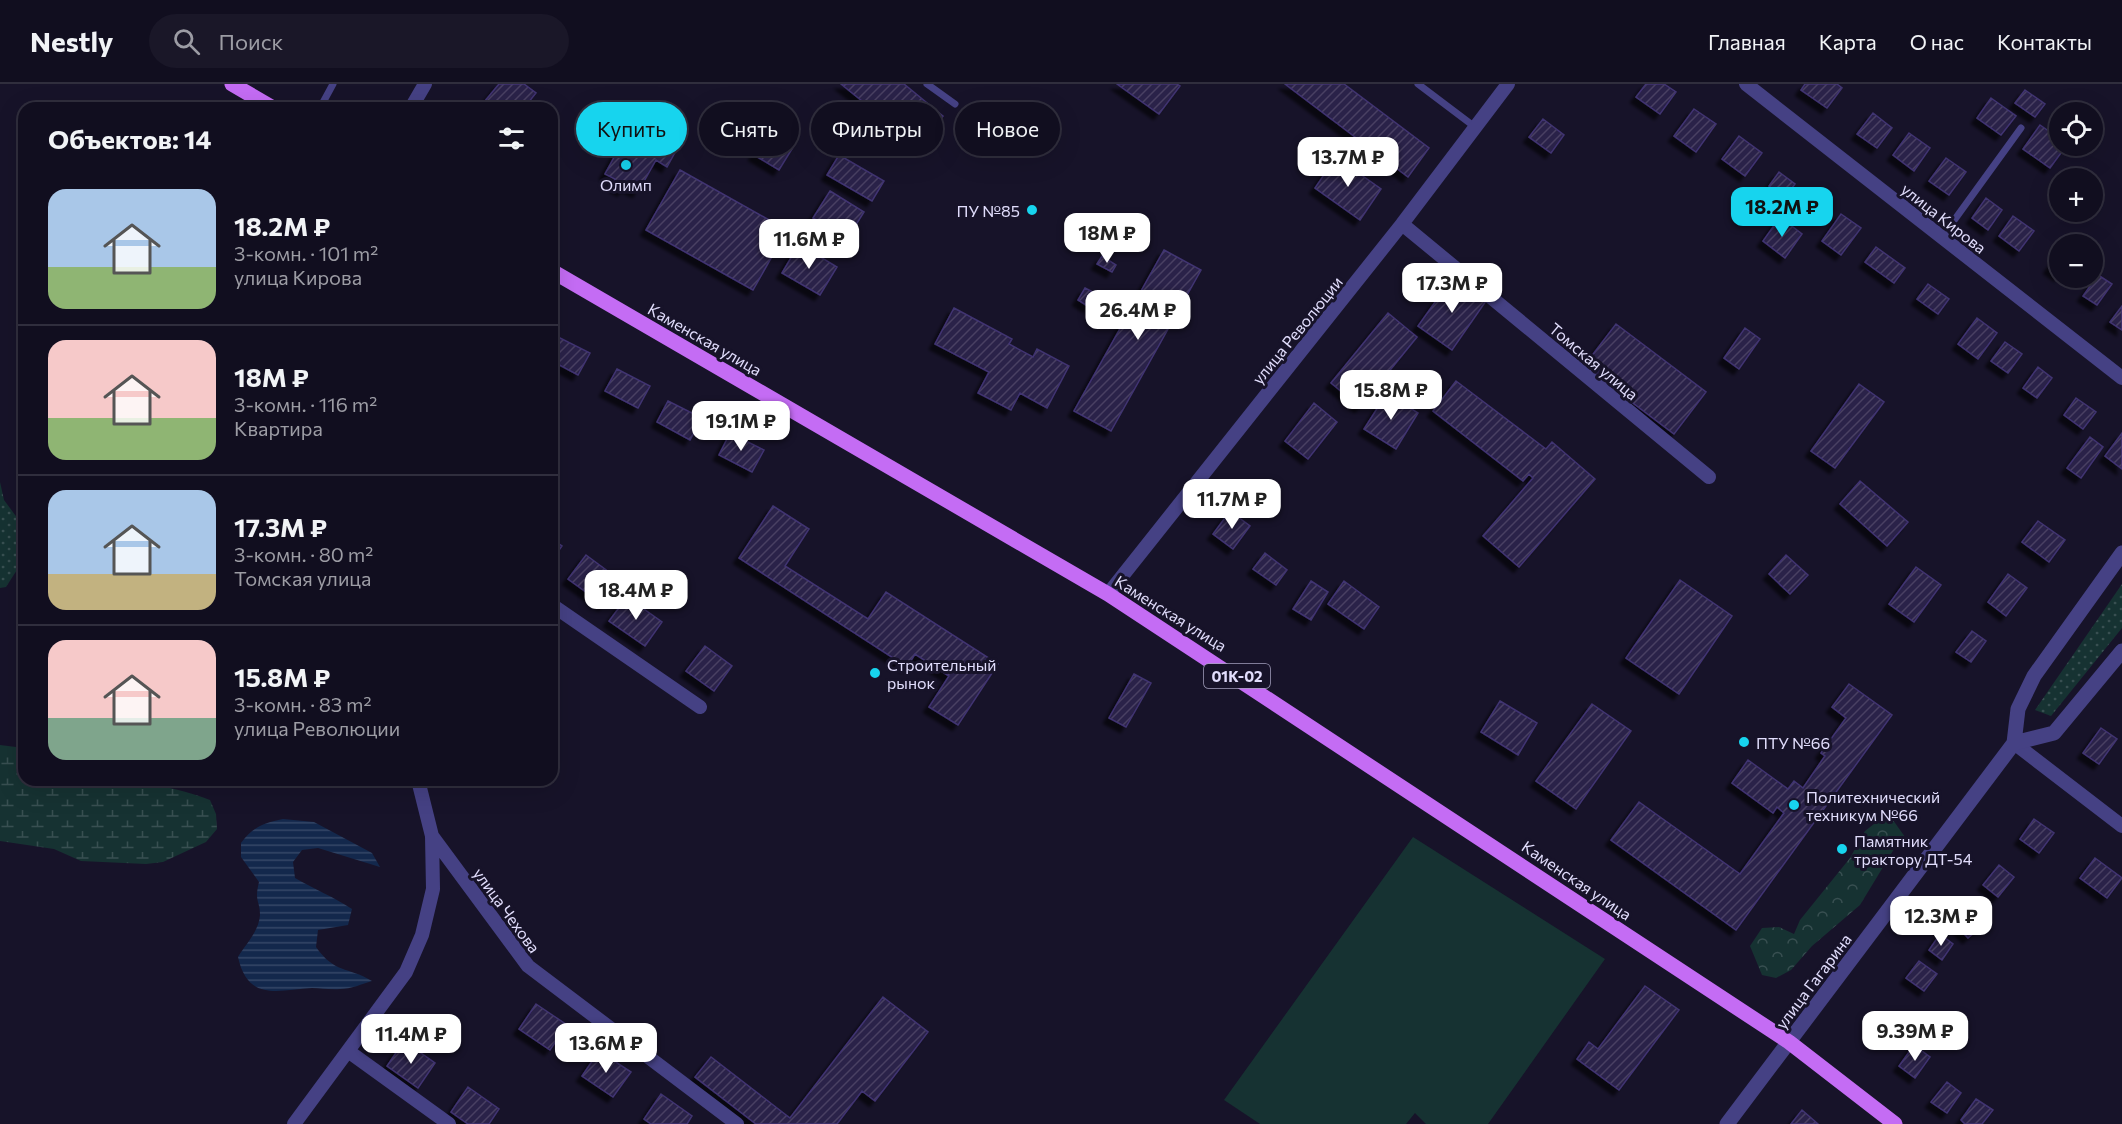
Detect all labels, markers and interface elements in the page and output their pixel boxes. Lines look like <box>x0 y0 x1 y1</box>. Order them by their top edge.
search box <box>149 14 569 68</box>
text: Nestly <box>30 24 113 58</box>
icon: search <box>170 25 203 58</box>
text: Поиск <box>218 28 283 55</box>
text: Главная <box>1708 29 1786 54</box>
text: Карта <box>1819 29 1877 54</box>
text: О нас <box>1910 29 1964 54</box>
text: Контакты <box>1997 29 2092 54</box>
chip: Купить <box>576 102 687 156</box>
chip: Снять <box>699 102 799 156</box>
chip: Фильтры <box>811 102 943 156</box>
chip: Новое <box>955 102 1060 156</box>
map controls <box>2049 102 2103 288</box>
button: locate <box>2049 102 2103 156</box>
icon: filters <box>495 122 528 155</box>
text: Объектов: 14 <box>48 123 212 154</box>
pin: 13.7M ₽ <box>1293 137 1403 188</box>
text: 13.7M ₽ <box>1312 144 1384 168</box>
marker: Олимп <box>619 158 633 172</box>
button: + <box>2049 168 2103 222</box>
place label: Олимп <box>600 175 652 194</box>
street label: улица Кирова <box>1898 179 1990 257</box>
pin: 18.2M ₽ <box>1727 187 1837 238</box>
text: 18.2M ₽ <box>1745 194 1819 218</box>
place label: ПУ №85 <box>957 201 1020 220</box>
marker: ПУ №85 <box>1025 203 1039 217</box>
text: 18.2M ₽ <box>234 210 330 241</box>
icon: home <box>96 213 168 285</box>
pin: 18M ₽ <box>1065 213 1149 264</box>
pin: 11.6M ₽ <box>754 219 864 270</box>
text: 18M ₽ <box>1078 220 1136 244</box>
text: 11.6M ₽ <box>773 226 845 250</box>
button: − <box>2049 234 2103 288</box>
text: 3-комн. · 101 m² <box>234 241 378 265</box>
pin: 17.3M ₽ <box>1397 263 1507 314</box>
text: улица Кирова <box>234 265 362 289</box>
text: 17.3M ₽ <box>1416 270 1488 294</box>
street label: улица Революции <box>1248 272 1346 388</box>
pin: 26.4M ₽ <box>1083 290 1193 341</box>
text: 26.4M ₽ <box>1099 297 1177 321</box>
street label: Каменская улица <box>645 299 765 379</box>
street label: Томская улица <box>1546 318 1642 404</box>
text: 18M ₽ <box>234 361 309 392</box>
icon: home <box>96 364 168 436</box>
pin: 15.8M ₽ <box>1336 370 1446 421</box>
text: 15.8M ₽ <box>1354 377 1428 401</box>
text: 3-комн. · 116 m² <box>234 392 377 416</box>
pin: 19.1M ₽ <box>686 401 796 452</box>
text: 19.1M ₽ <box>706 408 776 432</box>
text: Квартира <box>234 416 323 440</box>
pin: 11.7M ₽ <box>1177 479 1287 530</box>
text: 11.7M ₽ <box>1197 486 1267 510</box>
text: 17.3M ₽ <box>234 511 327 542</box>
icon: home <box>96 514 168 586</box>
text: 3-комн. · 80 m² <box>234 542 373 566</box>
text: Томская улица <box>234 566 371 590</box>
pin: 18.4M ₽ <box>581 570 691 621</box>
street label: Каменская улица <box>1112 571 1230 655</box>
text: 18.4M ₽ <box>599 577 673 601</box>
place label: Строительный рынок <box>887 655 997 692</box>
text: 15.8M ₽ <box>234 661 330 692</box>
icon: home <box>96 664 168 736</box>
road number: 01К-02 <box>1204 664 1270 688</box>
marker: Строительный рынок <box>868 666 882 680</box>
text: 3-комн. · 83 m² <box>234 692 372 716</box>
text: улица Революции <box>234 716 400 740</box>
place label: ПТУ №66 <box>1756 733 1830 752</box>
marker: ПТУ №66 <box>1737 735 1751 749</box>
place label: Политехнический техникум №66 <box>1806 787 1940 824</box>
marker: Политехнический техникум №66 <box>1787 798 1801 812</box>
place label: Памятник трактору ДТ-54 <box>1854 831 1973 868</box>
street label: Каменская улица <box>1519 836 1635 924</box>
marker: Памятник трактору ДТ-54 <box>1835 842 1849 856</box>
street label: улица Чехова <box>470 864 544 956</box>
pin: 12.3M ₽ <box>1886 896 1996 947</box>
text: 12.3M ₽ <box>1904 903 1978 927</box>
street label: улица Гагарина <box>1771 930 1855 1032</box>
pin: 9.39M ₽ <box>1860 1011 1970 1062</box>
pin: 11.4M ₽ <box>356 1014 466 1065</box>
text: 9.39M ₽ <box>1876 1018 1954 1042</box>
text: 11.4M ₽ <box>375 1021 447 1045</box>
pin: 13.6M ₽ <box>551 1023 661 1074</box>
text: 13.6M ₽ <box>569 1030 643 1054</box>

